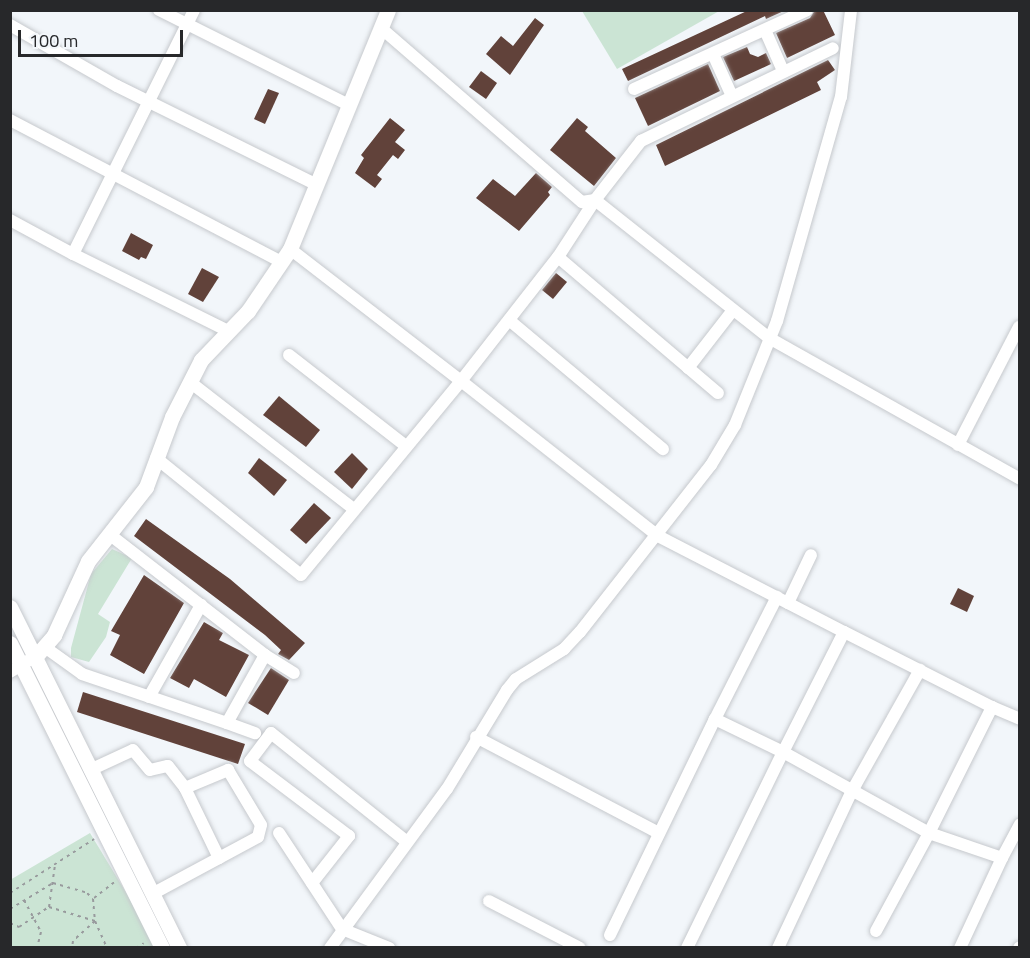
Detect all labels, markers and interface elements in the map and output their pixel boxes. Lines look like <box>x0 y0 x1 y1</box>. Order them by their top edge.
scale bar <box>21 18 186 56</box>
text: 100 m <box>29 27 78 54</box>

